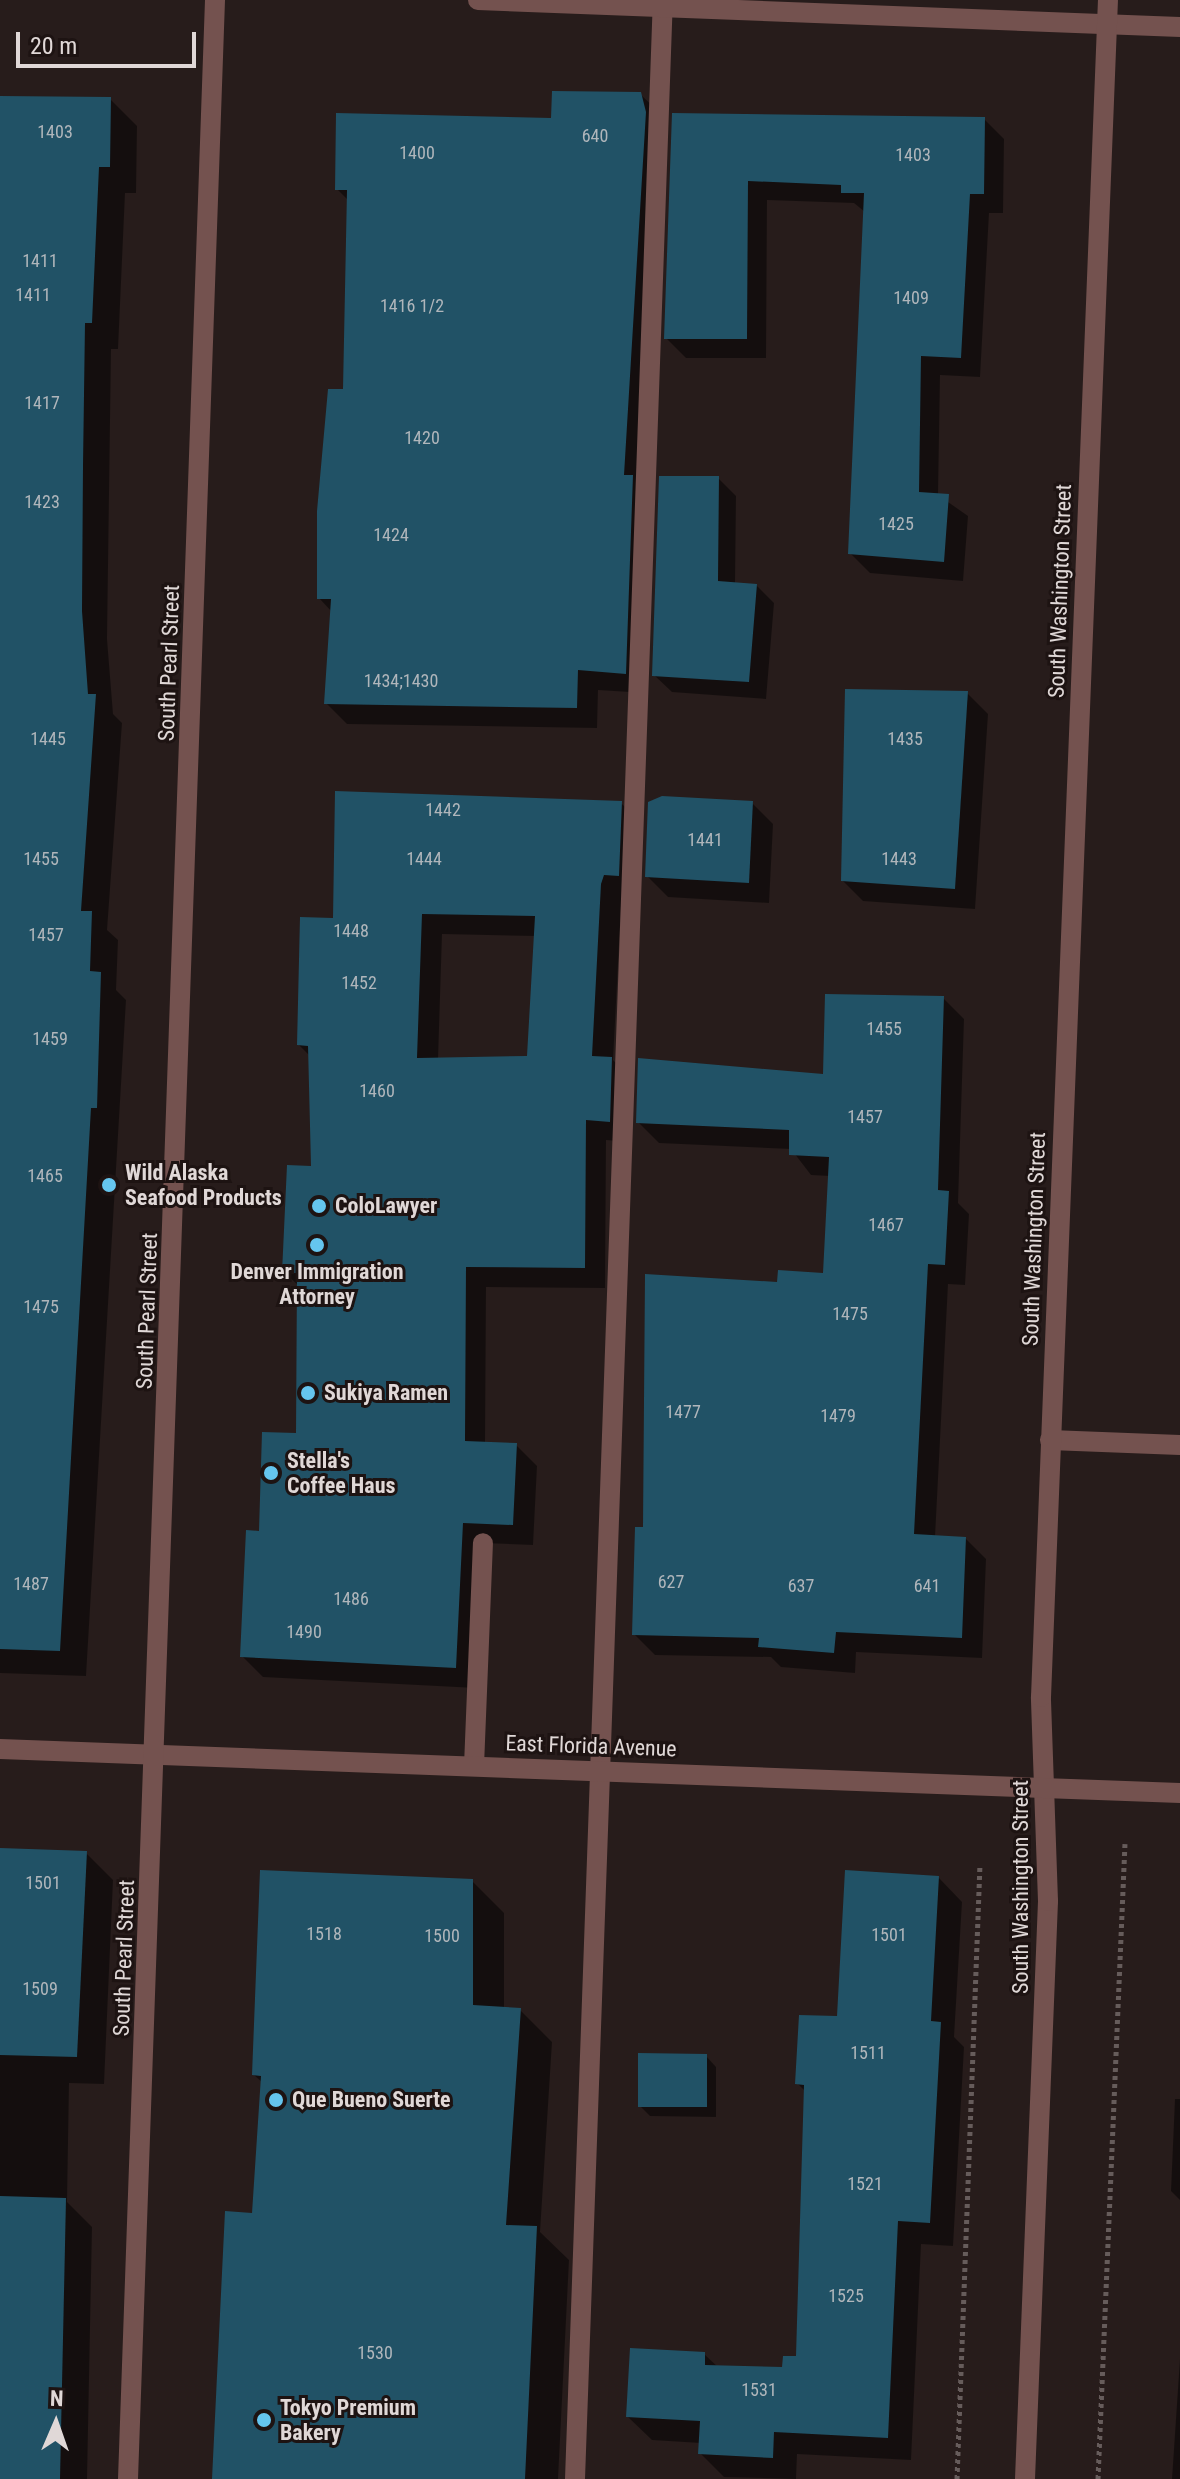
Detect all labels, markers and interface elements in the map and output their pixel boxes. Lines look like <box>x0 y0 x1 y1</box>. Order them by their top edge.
scale bar <box>20 16 200 66</box>
text: 20 m <box>30 32 77 60</box>
house number: 1403 <box>37 121 73 143</box>
house number: 640 <box>582 125 608 147</box>
house number: 1400 <box>399 142 435 164</box>
house number: 1403 <box>895 144 931 166</box>
house number: 1411 <box>22 250 58 272</box>
house number: 1411 <box>15 284 51 306</box>
house number: 1409 <box>893 287 929 309</box>
house number: 1416 1/2 <box>380 295 444 317</box>
house number: 1417 <box>24 392 60 414</box>
house number: 1420 <box>404 427 440 449</box>
street label: South Washington Street <box>1043 484 1077 698</box>
house number: 1423 <box>24 491 60 513</box>
house number: 1425 <box>878 513 914 535</box>
house number: 1424 <box>373 524 409 546</box>
street label: South Pearl Street <box>153 584 185 742</box>
house number: 1434;1430 <box>364 670 438 692</box>
house number: 1445 <box>30 728 66 750</box>
house number: 1435 <box>887 728 923 750</box>
house number: 1442 <box>425 799 461 821</box>
house number: 1441 <box>687 829 723 851</box>
house number: 1455 <box>23 848 59 870</box>
house number: 1444 <box>406 848 442 870</box>
house number: 1443 <box>881 848 917 870</box>
house number: 1448 <box>333 920 369 942</box>
house number: 1457 <box>28 924 64 946</box>
house number: 1452 <box>341 972 377 994</box>
house number: 1455 <box>866 1018 902 1040</box>
house number: 1459 <box>32 1028 68 1050</box>
house number: 1460 <box>359 1080 395 1102</box>
house number: 1457 <box>847 1106 883 1128</box>
street label: South Washington Street <box>1017 1132 1051 1346</box>
place label: Wild Alaska Seafood Products <box>125 1159 282 1210</box>
house number: 1465 <box>27 1165 63 1187</box>
marker: Wild Alaska Seafood Products <box>100 1176 118 1194</box>
place label: ColoLawyer <box>335 1193 437 1219</box>
marker: ColoLawyer <box>310 1197 328 1215</box>
house number: 1467 <box>868 1214 904 1236</box>
street label: South Pearl Street <box>131 1232 163 1390</box>
marker: Denver Immigration Attorney <box>308 1236 326 1254</box>
place label: Denver Immigration Attorney <box>231 1258 403 1310</box>
house number: 1475 <box>23 1296 59 1318</box>
house number: 1475 <box>832 1303 868 1325</box>
place label: Sukiya Ramen <box>324 1380 448 1406</box>
marker: Sukiya Ramen <box>299 1384 317 1402</box>
house number: 1477 <box>665 1401 701 1423</box>
house number: 1479 <box>820 1405 856 1427</box>
place label: Stella's Coffee Haus <box>287 1447 395 1498</box>
marker: Stella's Coffee Haus <box>262 1464 280 1482</box>
house number: 627 <box>658 1571 684 1593</box>
house number: 1487 <box>13 1573 49 1595</box>
house number: 637 <box>788 1575 814 1597</box>
house number: 641 <box>914 1575 940 1597</box>
house number: 1486 <box>333 1588 369 1610</box>
house number: 1490 <box>286 1621 322 1643</box>
street label: East Florida Avenue <box>505 1730 677 1762</box>
street label: South Washington Street <box>1008 1780 1034 1994</box>
house number: 1501 <box>25 1872 61 1894</box>
street label: South Pearl Street <box>108 1879 140 2037</box>
house number: 1518 <box>306 1923 342 1945</box>
house number: 1501 <box>871 1924 907 1946</box>
house number: 1500 <box>424 1925 460 1947</box>
house number: 1509 <box>22 1978 58 2000</box>
house number: 1511 <box>850 2042 886 2064</box>
place label: Que Bueno Suerte <box>292 2087 451 2113</box>
marker: Que Bueno Suerte <box>267 2091 285 2109</box>
house number: 1521 <box>847 2173 883 2195</box>
house number: 1525 <box>828 2285 864 2307</box>
house number: 1530 <box>357 2342 393 2364</box>
house number: 1531 <box>741 2379 777 2401</box>
north arrow <box>16 2383 96 2463</box>
text: N <box>50 2386 64 2411</box>
place label: Tokyo Premium Bakery <box>280 2394 416 2446</box>
marker: Tokyo Premium Bakery <box>255 2411 273 2429</box>

